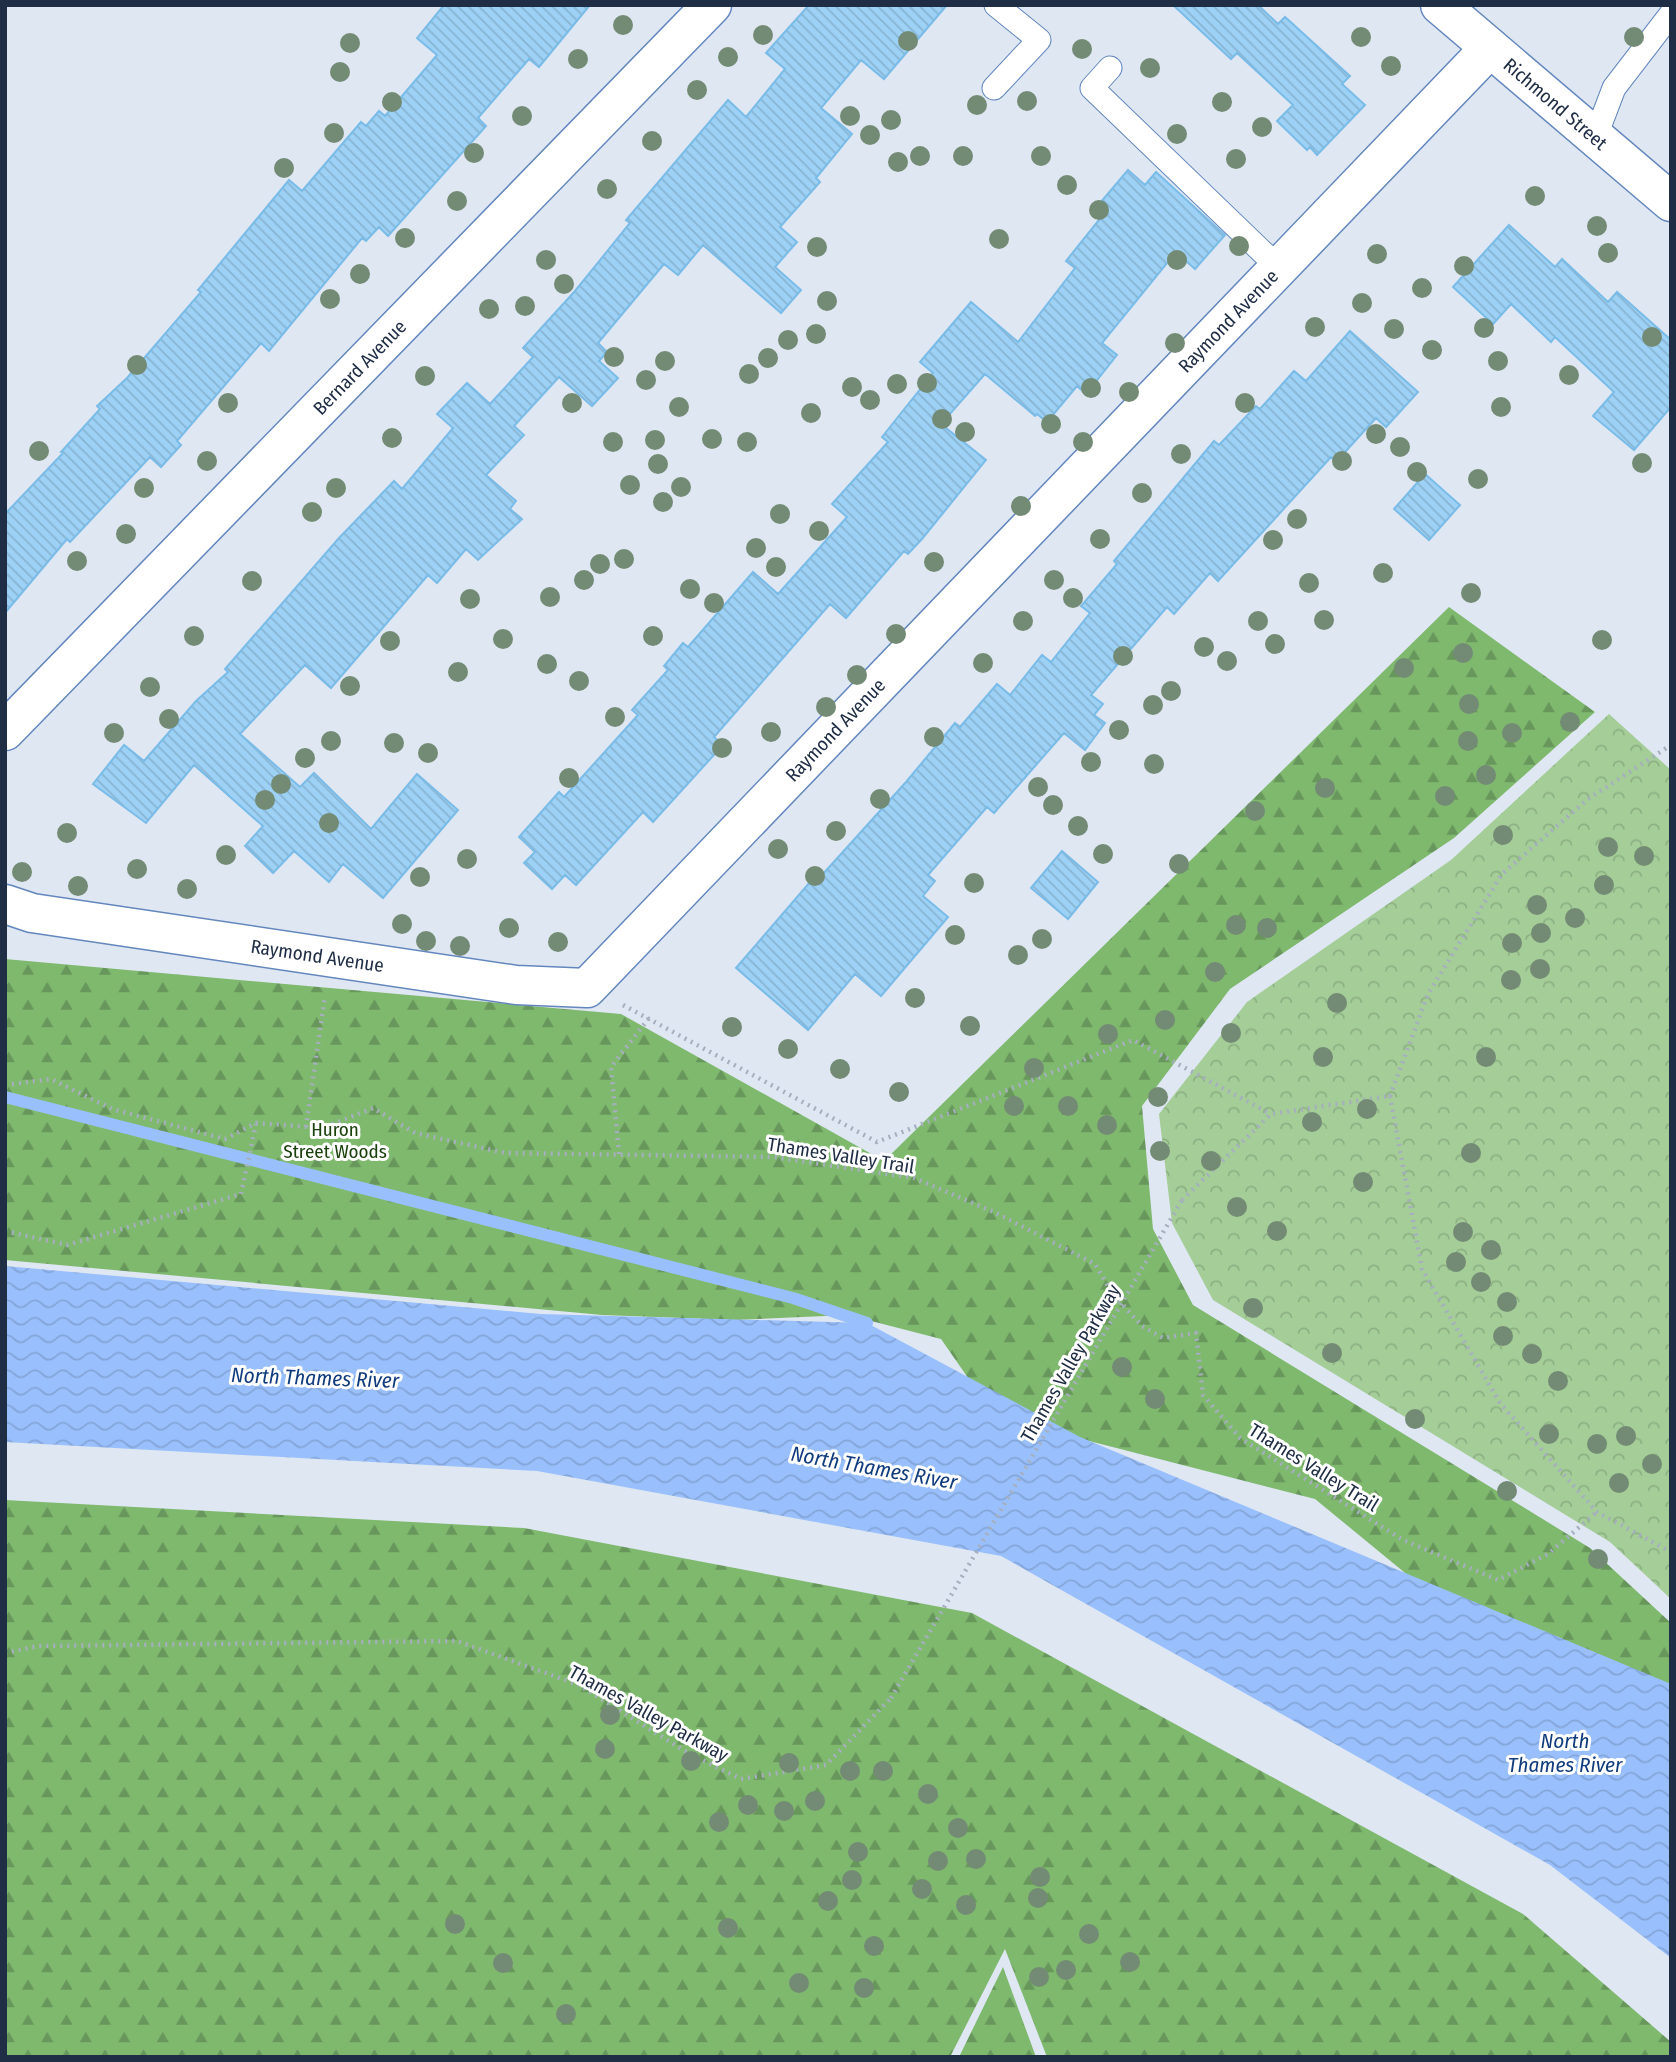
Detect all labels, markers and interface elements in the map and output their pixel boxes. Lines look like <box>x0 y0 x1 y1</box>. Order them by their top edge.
street label: Richmond Street <box>1499 53 1613 155</box>
street label: Raymond Avenue <box>1174 265 1283 377</box>
street label: Bernard Avenue <box>308 315 411 420</box>
street label: Raymond Avenue <box>781 674 890 786</box>
street label: Raymond Avenue <box>249 935 385 977</box>
park label: Huron Street Woods <box>283 1118 387 1163</box>
street label: Thames Valley Trail <box>766 1133 916 1178</box>
street label: Thames Valley Parkway <box>1016 1280 1125 1446</box>
water label: North Thames River <box>231 1362 400 1394</box>
street label: Thames Valley Trail <box>1245 1418 1383 1516</box>
water label: North Thames River <box>789 1441 960 1496</box>
street label: Thames Valley Parkway <box>565 1660 733 1767</box>
water label: North Thames River <box>1508 1728 1623 1778</box>

